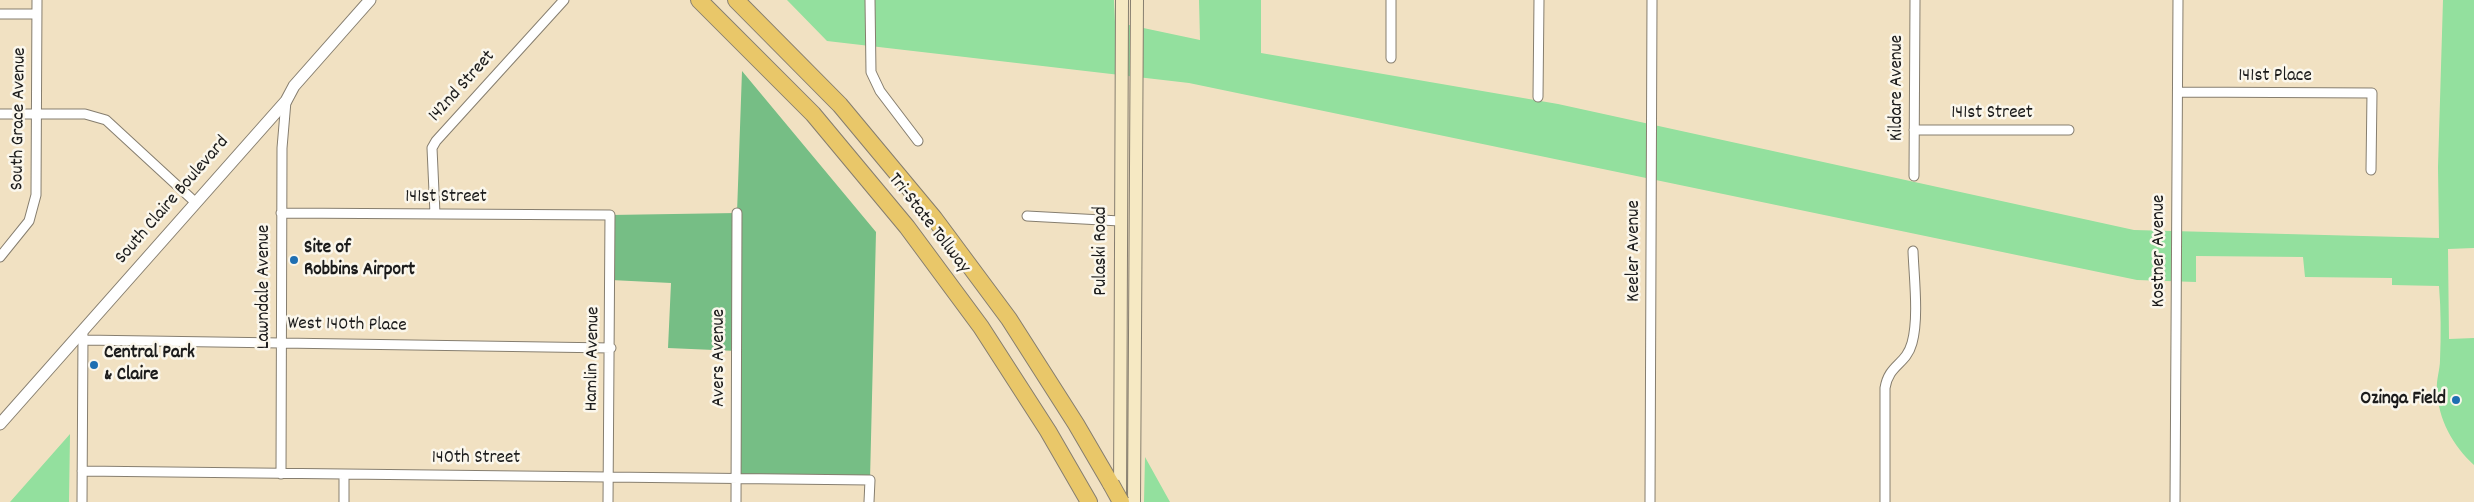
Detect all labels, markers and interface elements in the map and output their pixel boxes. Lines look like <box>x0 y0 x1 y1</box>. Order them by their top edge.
street label: Kildare Avenue <box>1887 35 1909 141</box>
street label: 142nd Street <box>425 46 501 128</box>
street label: South Grace Avenue <box>7 47 33 191</box>
street label: 141st Place <box>2238 66 2312 88</box>
street label: 141st Street <box>1951 103 2033 125</box>
street label: South Claire Boulevard <box>111 132 235 270</box>
street label: Tri-State Tollway <box>882 169 974 279</box>
street label: 141st Street <box>405 187 487 209</box>
street label: Kostner Avenue <box>2149 195 2171 307</box>
street label: Keeler Avenue <box>1624 200 1646 302</box>
street label: Pulaski Road <box>1091 206 1113 296</box>
street label: Lawndale Avenue <box>254 225 276 349</box>
place label: Site of Robbins Airport <box>304 238 415 282</box>
marker: Site of Robbins Airport <box>288 254 300 266</box>
street label: Hamlin Avenue <box>582 306 606 412</box>
street label: Avers Avenue <box>709 309 731 407</box>
street label: West 140th Place <box>287 314 407 338</box>
place label: Central Park & Claire <box>104 343 195 387</box>
marker: Central Park & Claire <box>88 359 100 371</box>
place label: Ozinga Field <box>2360 389 2446 411</box>
marker: Ozinga Field <box>2450 394 2462 406</box>
street label: 140th Street <box>432 448 520 470</box>

